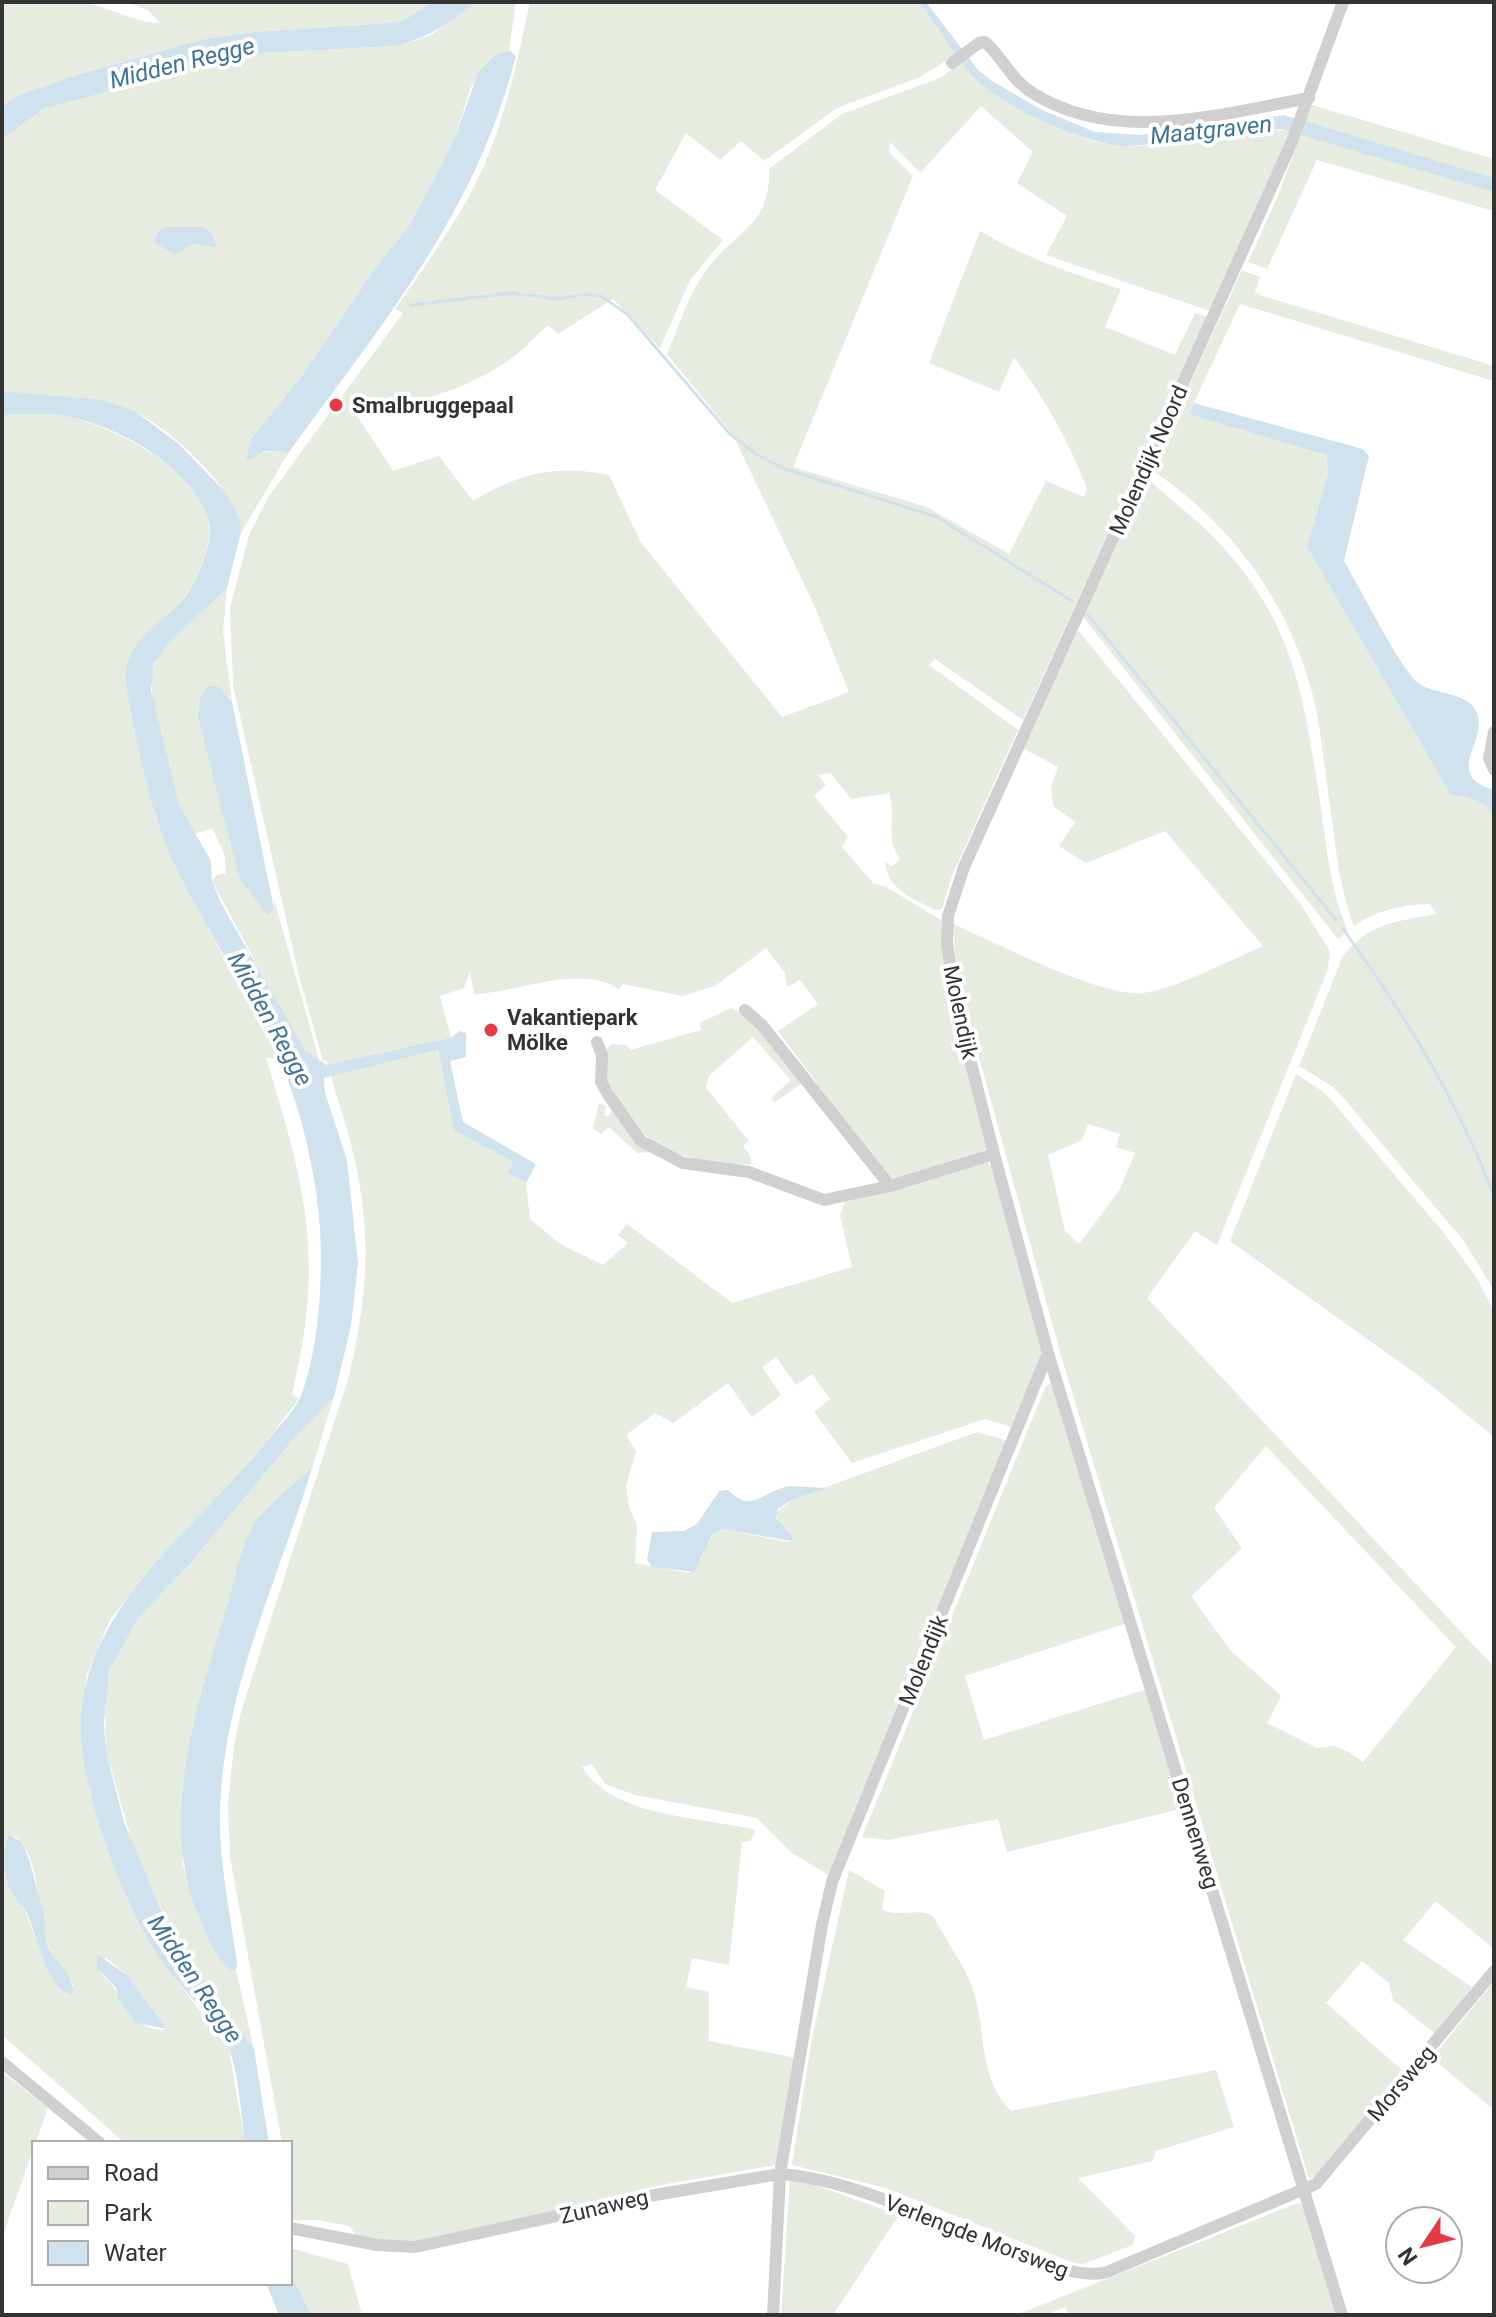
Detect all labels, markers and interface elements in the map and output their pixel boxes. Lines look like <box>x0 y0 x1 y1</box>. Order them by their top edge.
water label: Midden Regge <box>107 31 257 95</box>
water label: Maatgraven <box>1149 110 1273 150</box>
street label: Molendijk Noord <box>1104 382 1193 539</box>
place label: Smalbruggepaal <box>352 393 514 418</box>
marker: Smalbruggepaal <box>327 396 345 414</box>
water label: Midden Regge <box>222 947 318 1091</box>
street label: Molendijk <box>938 963 983 1062</box>
place label: Vakantiepark Mölke <box>507 1005 638 1055</box>
marker: Vakantiepark Mölke <box>482 1021 500 1039</box>
street label: Molendijk <box>894 1611 953 1709</box>
street label: Dennenweg <box>1167 1775 1224 1892</box>
water label: Midden Regge <box>142 1910 248 2048</box>
street label: Morsweg <box>1363 2040 1440 2126</box>
legend <box>32 2141 292 2285</box>
text: Road <box>104 2159 159 2187</box>
street label: Zunaweg <box>558 2184 651 2229</box>
street label: Verlengde Morsweg <box>881 2190 1072 2283</box>
text: Park <box>104 2199 153 2227</box>
north arrow <box>1384 2205 1464 2285</box>
text: Water <box>104 2239 167 2267</box>
text: N <box>1393 2243 1423 2270</box>

